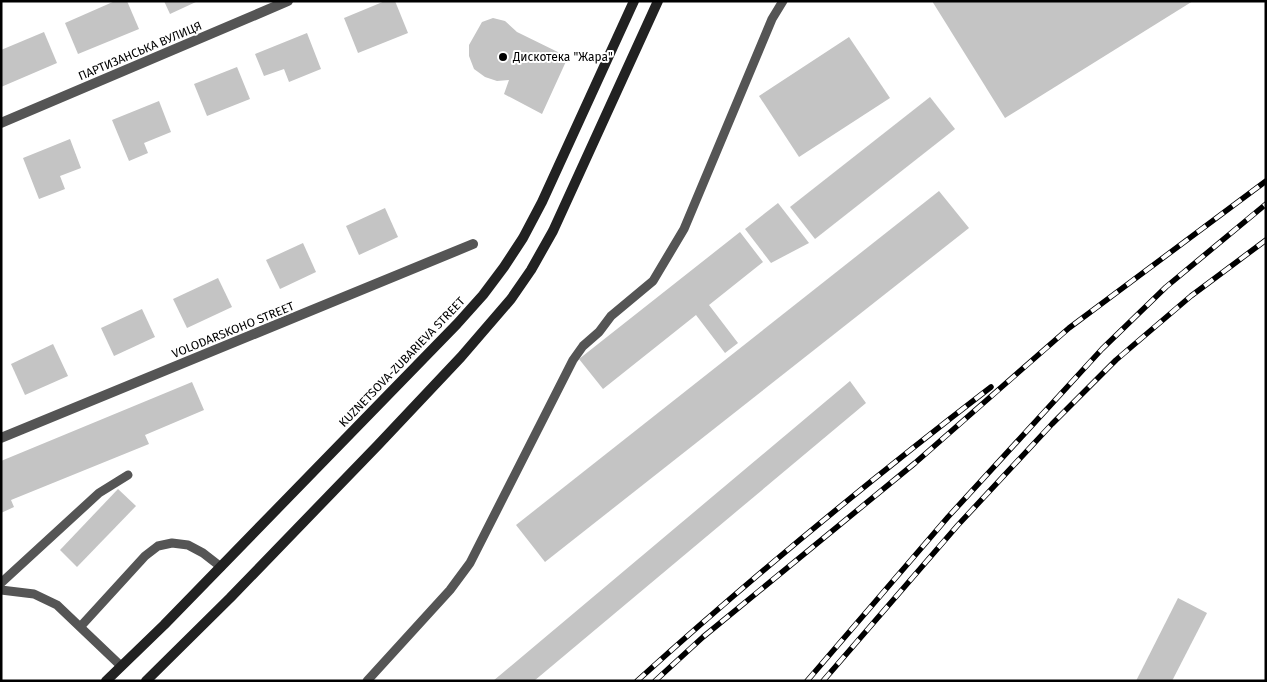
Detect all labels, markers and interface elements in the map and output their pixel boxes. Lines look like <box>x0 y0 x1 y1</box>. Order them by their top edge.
street label: ПАРТИЗАНСЬКА ВУЛИЦЯ <box>76 19 204 83</box>
place label: Дискотека "Жара" <box>512 50 613 64</box>
marker: Дискотека "Жара" <box>497 51 509 63</box>
street label: KUZNETSOVA-ZUBARIEVA STREET <box>336 294 468 430</box>
street label: VOLODARSKOHO STREET <box>170 299 297 361</box>

